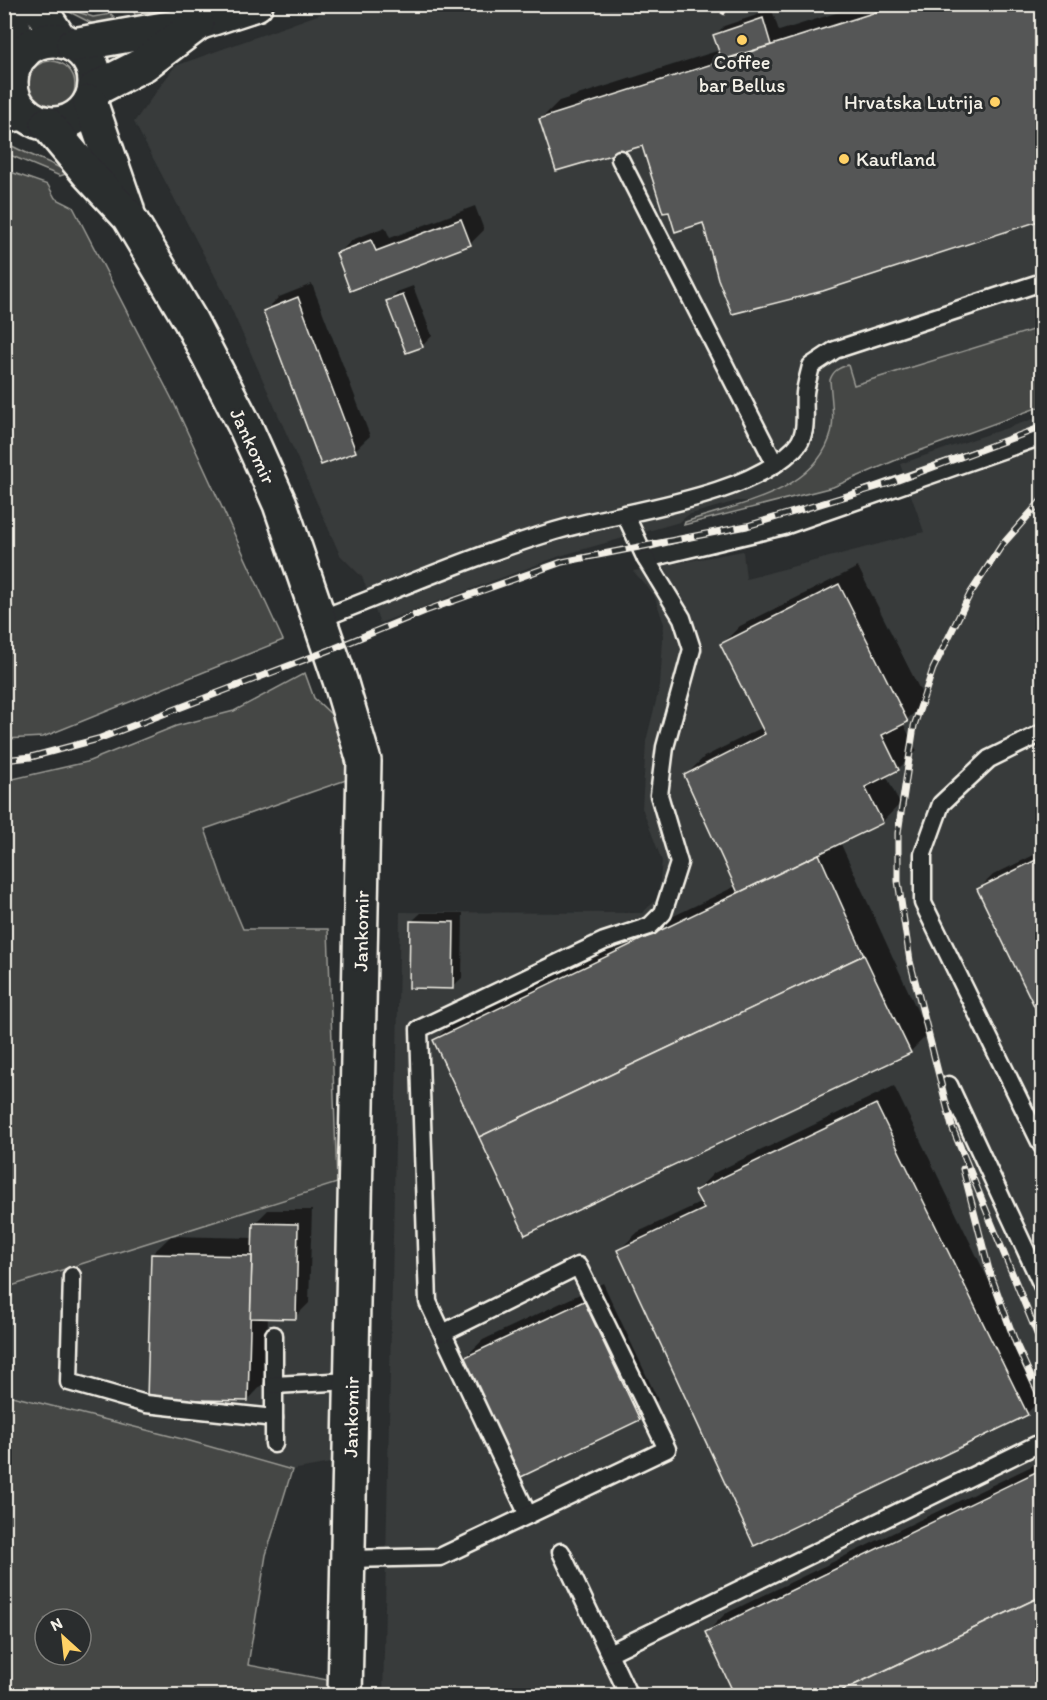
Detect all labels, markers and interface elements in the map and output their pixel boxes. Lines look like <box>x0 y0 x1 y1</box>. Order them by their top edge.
marker: Coffee bar Bellus <box>735 33 749 47</box>
place label: Coffee bar Bellus <box>699 50 785 97</box>
place label: Hrvatska Lutrija <box>844 90 983 114</box>
marker: Hrvatska Lutrija <box>988 95 1002 109</box>
place label: Kaufland <box>856 147 936 171</box>
marker: Kaufland <box>837 152 851 166</box>
street label: Jankomir <box>225 404 281 488</box>
street label: Jankomir <box>348 890 374 972</box>
street label: Jankomir <box>338 1376 364 1458</box>
north arrow <box>33 1607 93 1667</box>
text: N <box>47 1613 66 1635</box>

